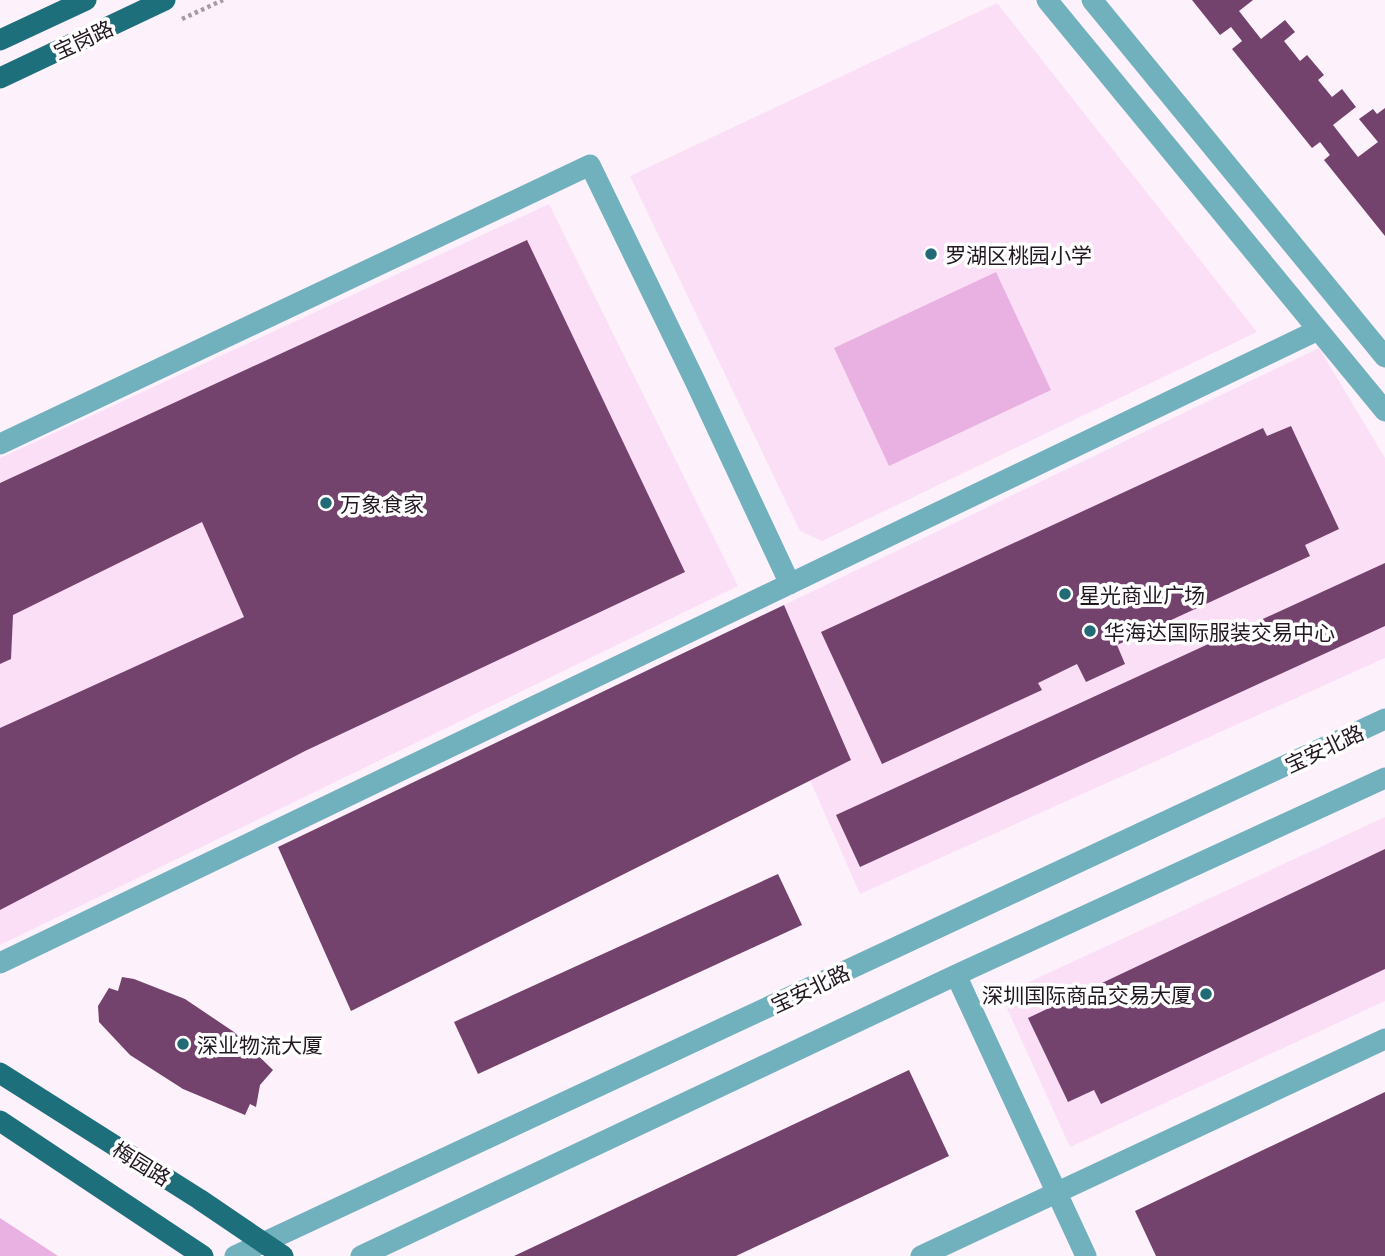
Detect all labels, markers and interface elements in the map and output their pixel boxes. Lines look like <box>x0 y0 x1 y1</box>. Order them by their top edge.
street label: 宝岗路 <box>49 14 117 64</box>
place label: 罗湖区桃园小学 <box>945 242 1092 267</box>
marker: 罗湖区桃园小学 <box>923 246 939 262</box>
place label: 万象食家 <box>340 491 424 516</box>
marker: 万象食家 <box>318 495 334 511</box>
place label: 星光商业广场 <box>1079 582 1205 607</box>
marker: 星光商业广场 <box>1057 586 1073 602</box>
place label: 华海达国际服装交易中心 <box>1104 619 1335 644</box>
marker: 华海达国际服装交易中心 <box>1082 623 1098 639</box>
street label: 宝安北路 <box>1281 719 1367 777</box>
street label: 宝安北路 <box>767 959 853 1017</box>
place label: 深圳国际商品交易大厦 <box>982 982 1192 1007</box>
marker: 深圳国际商品交易大厦 <box>1198 986 1214 1002</box>
place label: 深业物流大厦 <box>197 1032 323 1057</box>
marker: 深业物流大厦 <box>175 1036 191 1052</box>
street label: 梅园路 <box>109 1136 175 1190</box>

